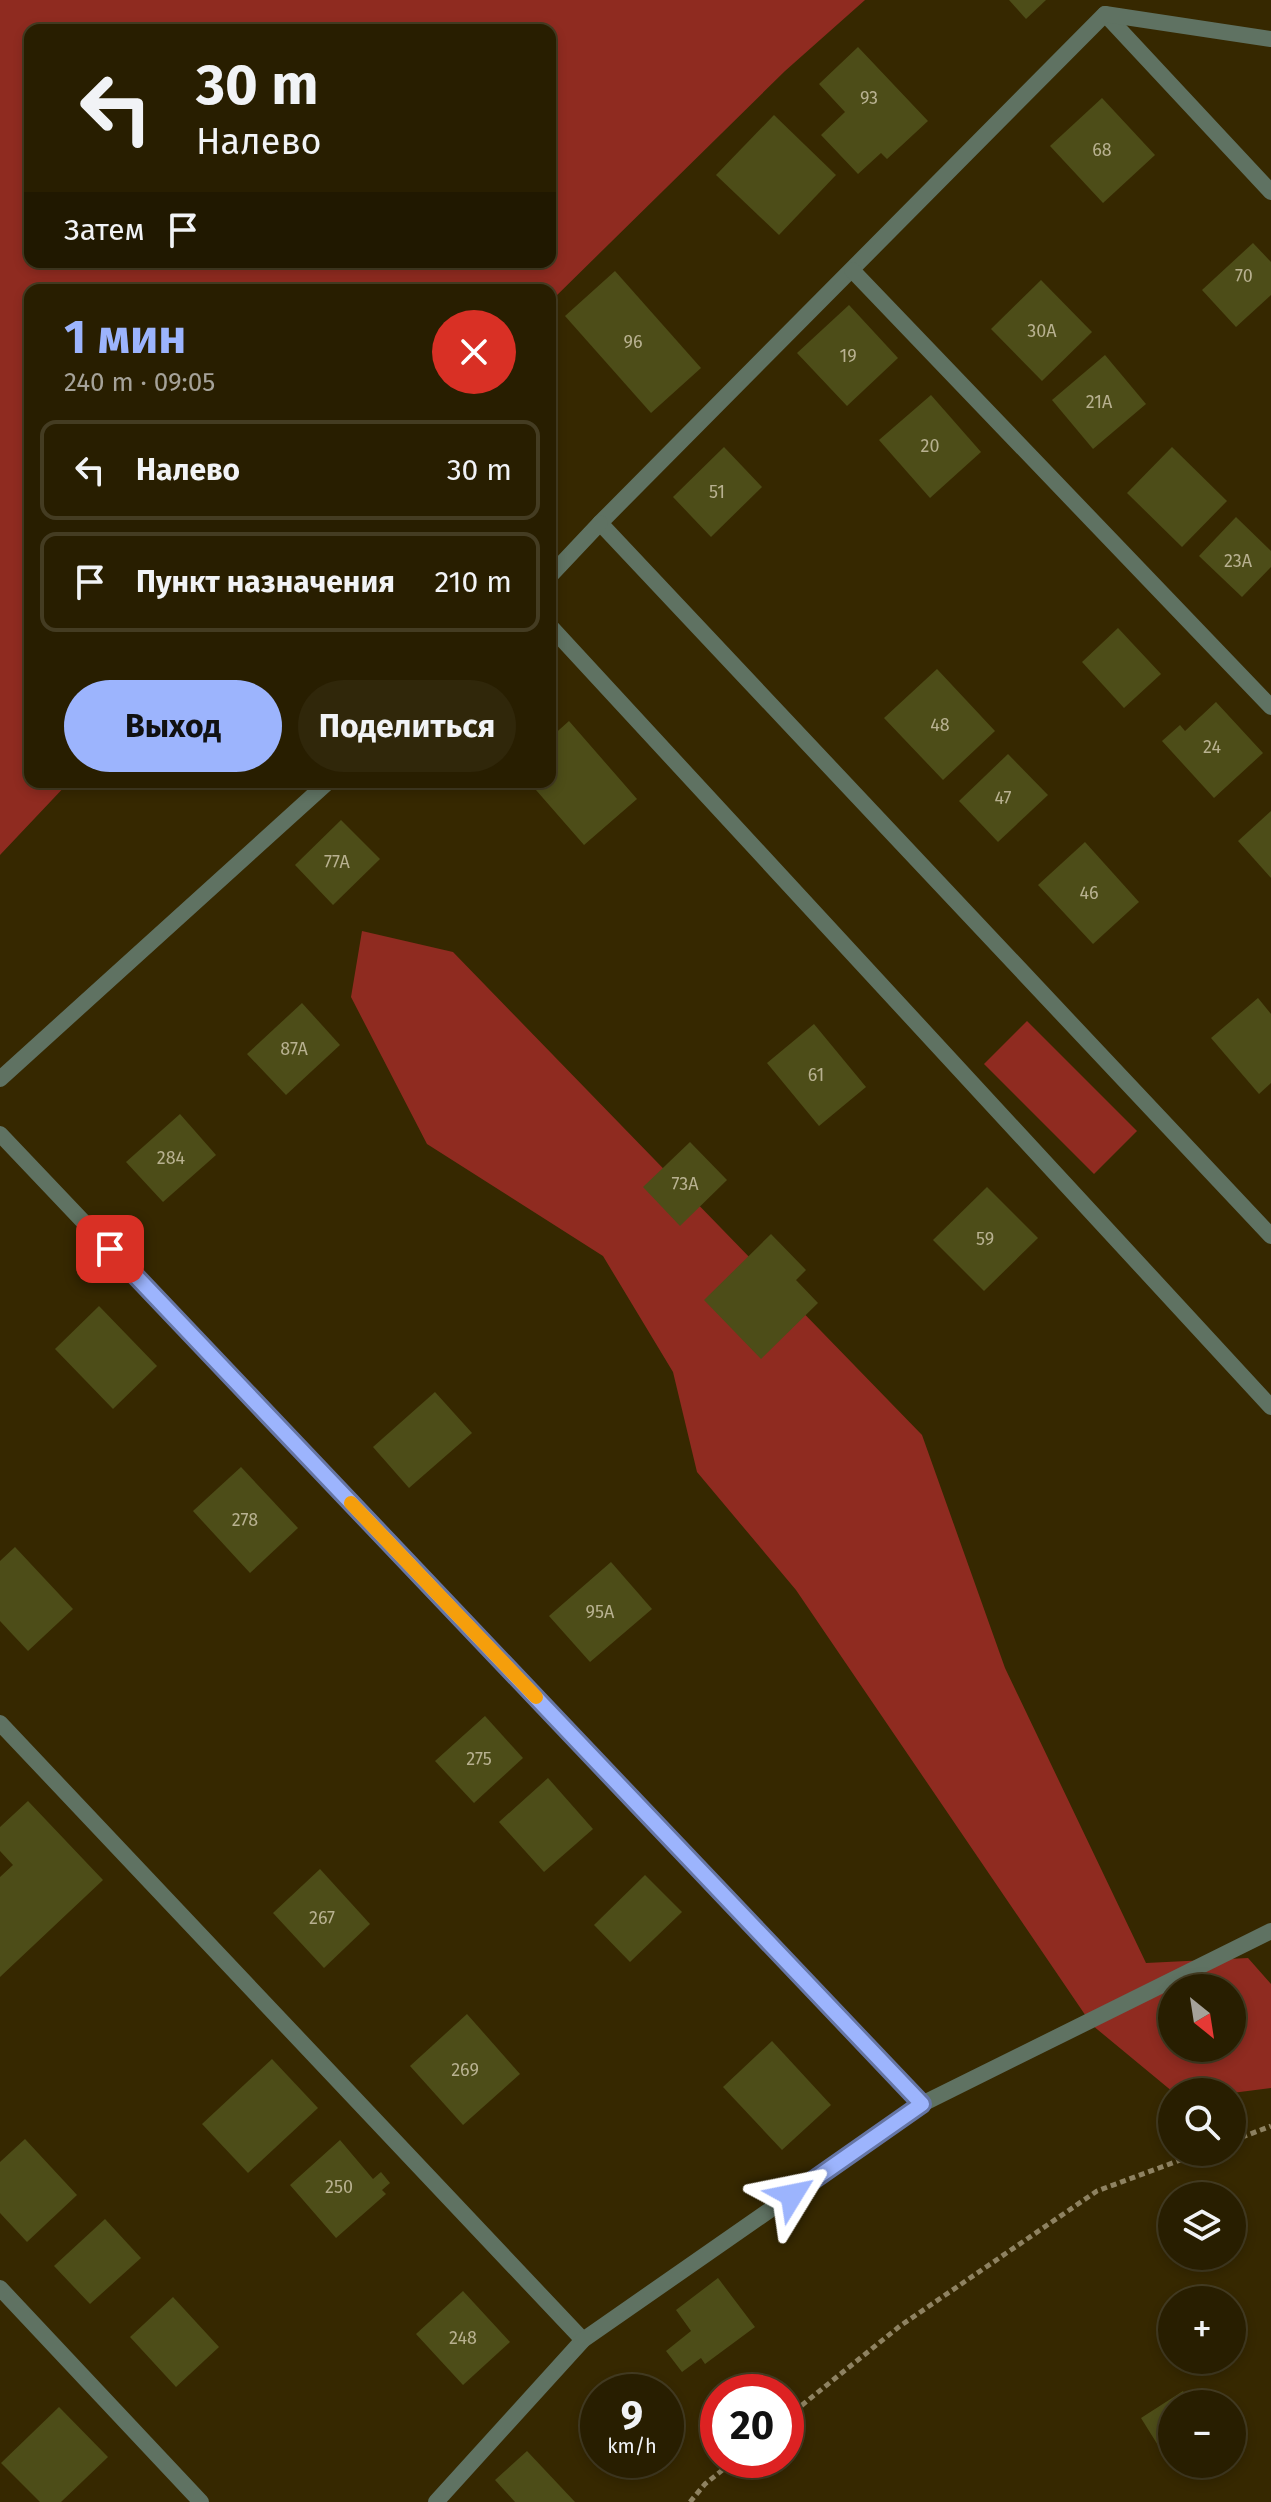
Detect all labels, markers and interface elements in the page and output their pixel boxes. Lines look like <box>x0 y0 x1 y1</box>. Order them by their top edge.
text: 30 m <box>196 52 318 119</box>
icon: left <box>64 56 168 160</box>
house number: 93 <box>860 87 878 109</box>
text: Налево <box>196 120 322 164</box>
house number: 68 <box>1092 139 1112 161</box>
icon: arrive <box>161 208 205 252</box>
text: Затем <box>64 212 145 248</box>
house number: 70 <box>1235 265 1253 287</box>
text: 1 мин <box>64 308 186 366</box>
button: close <box>432 310 516 394</box>
house number: 30А <box>1027 320 1057 342</box>
house number: 96 <box>623 331 643 353</box>
house number: 19 <box>839 345 857 367</box>
text: 240 m · 09:05 <box>64 367 215 398</box>
house number: 21А <box>1086 391 1113 413</box>
house number: 20 <box>921 435 939 457</box>
icon: left <box>68 448 112 492</box>
text: Налево <box>136 452 240 488</box>
text: 30 m <box>447 452 512 488</box>
house number: 51 <box>709 481 725 503</box>
house number: 23А <box>1224 550 1253 572</box>
icon: arrive <box>68 560 112 604</box>
text: Пункт назначения <box>136 564 395 600</box>
text: 210 m <box>435 564 512 600</box>
button: Выход <box>64 680 282 772</box>
button: Поделиться <box>298 680 516 772</box>
house number: 48 <box>930 714 950 736</box>
house number: 24 <box>1203 736 1221 758</box>
house number: 47 <box>994 787 1012 809</box>
house number: 77А <box>324 851 351 873</box>
house number: 46 <box>1079 882 1099 904</box>
house number: 87А <box>280 1038 308 1060</box>
house number: 61 <box>808 1064 824 1086</box>
house number: 284 <box>157 1147 186 1169</box>
house number: 73А <box>671 1173 699 1195</box>
pin <box>76 1215 144 1283</box>
icon: arrive <box>88 1227 132 1271</box>
house number: 59 <box>976 1228 994 1250</box>
house number: 278 <box>232 1509 258 1531</box>
house number: 95А <box>586 1601 615 1623</box>
house number: 275 <box>466 1748 492 1770</box>
house number: 267 <box>309 1907 335 1929</box>
north arrow <box>1158 1974 1246 2062</box>
map controls <box>1158 1974 1246 2478</box>
house number: 269 <box>451 2059 479 2081</box>
button: search <box>1158 2078 1246 2166</box>
position arrow <box>750 2153 834 2237</box>
house number: 250 <box>325 2176 353 2198</box>
button: layers <box>1158 2182 1246 2270</box>
button: + <box>1158 2286 1246 2374</box>
house number: 248 <box>449 2327 477 2349</box>
speed limit sign: 20 <box>700 2374 804 2478</box>
button: − <box>1158 2390 1246 2478</box>
text: 9 <box>621 2392 643 2440</box>
text: km/h <box>607 2434 657 2458</box>

